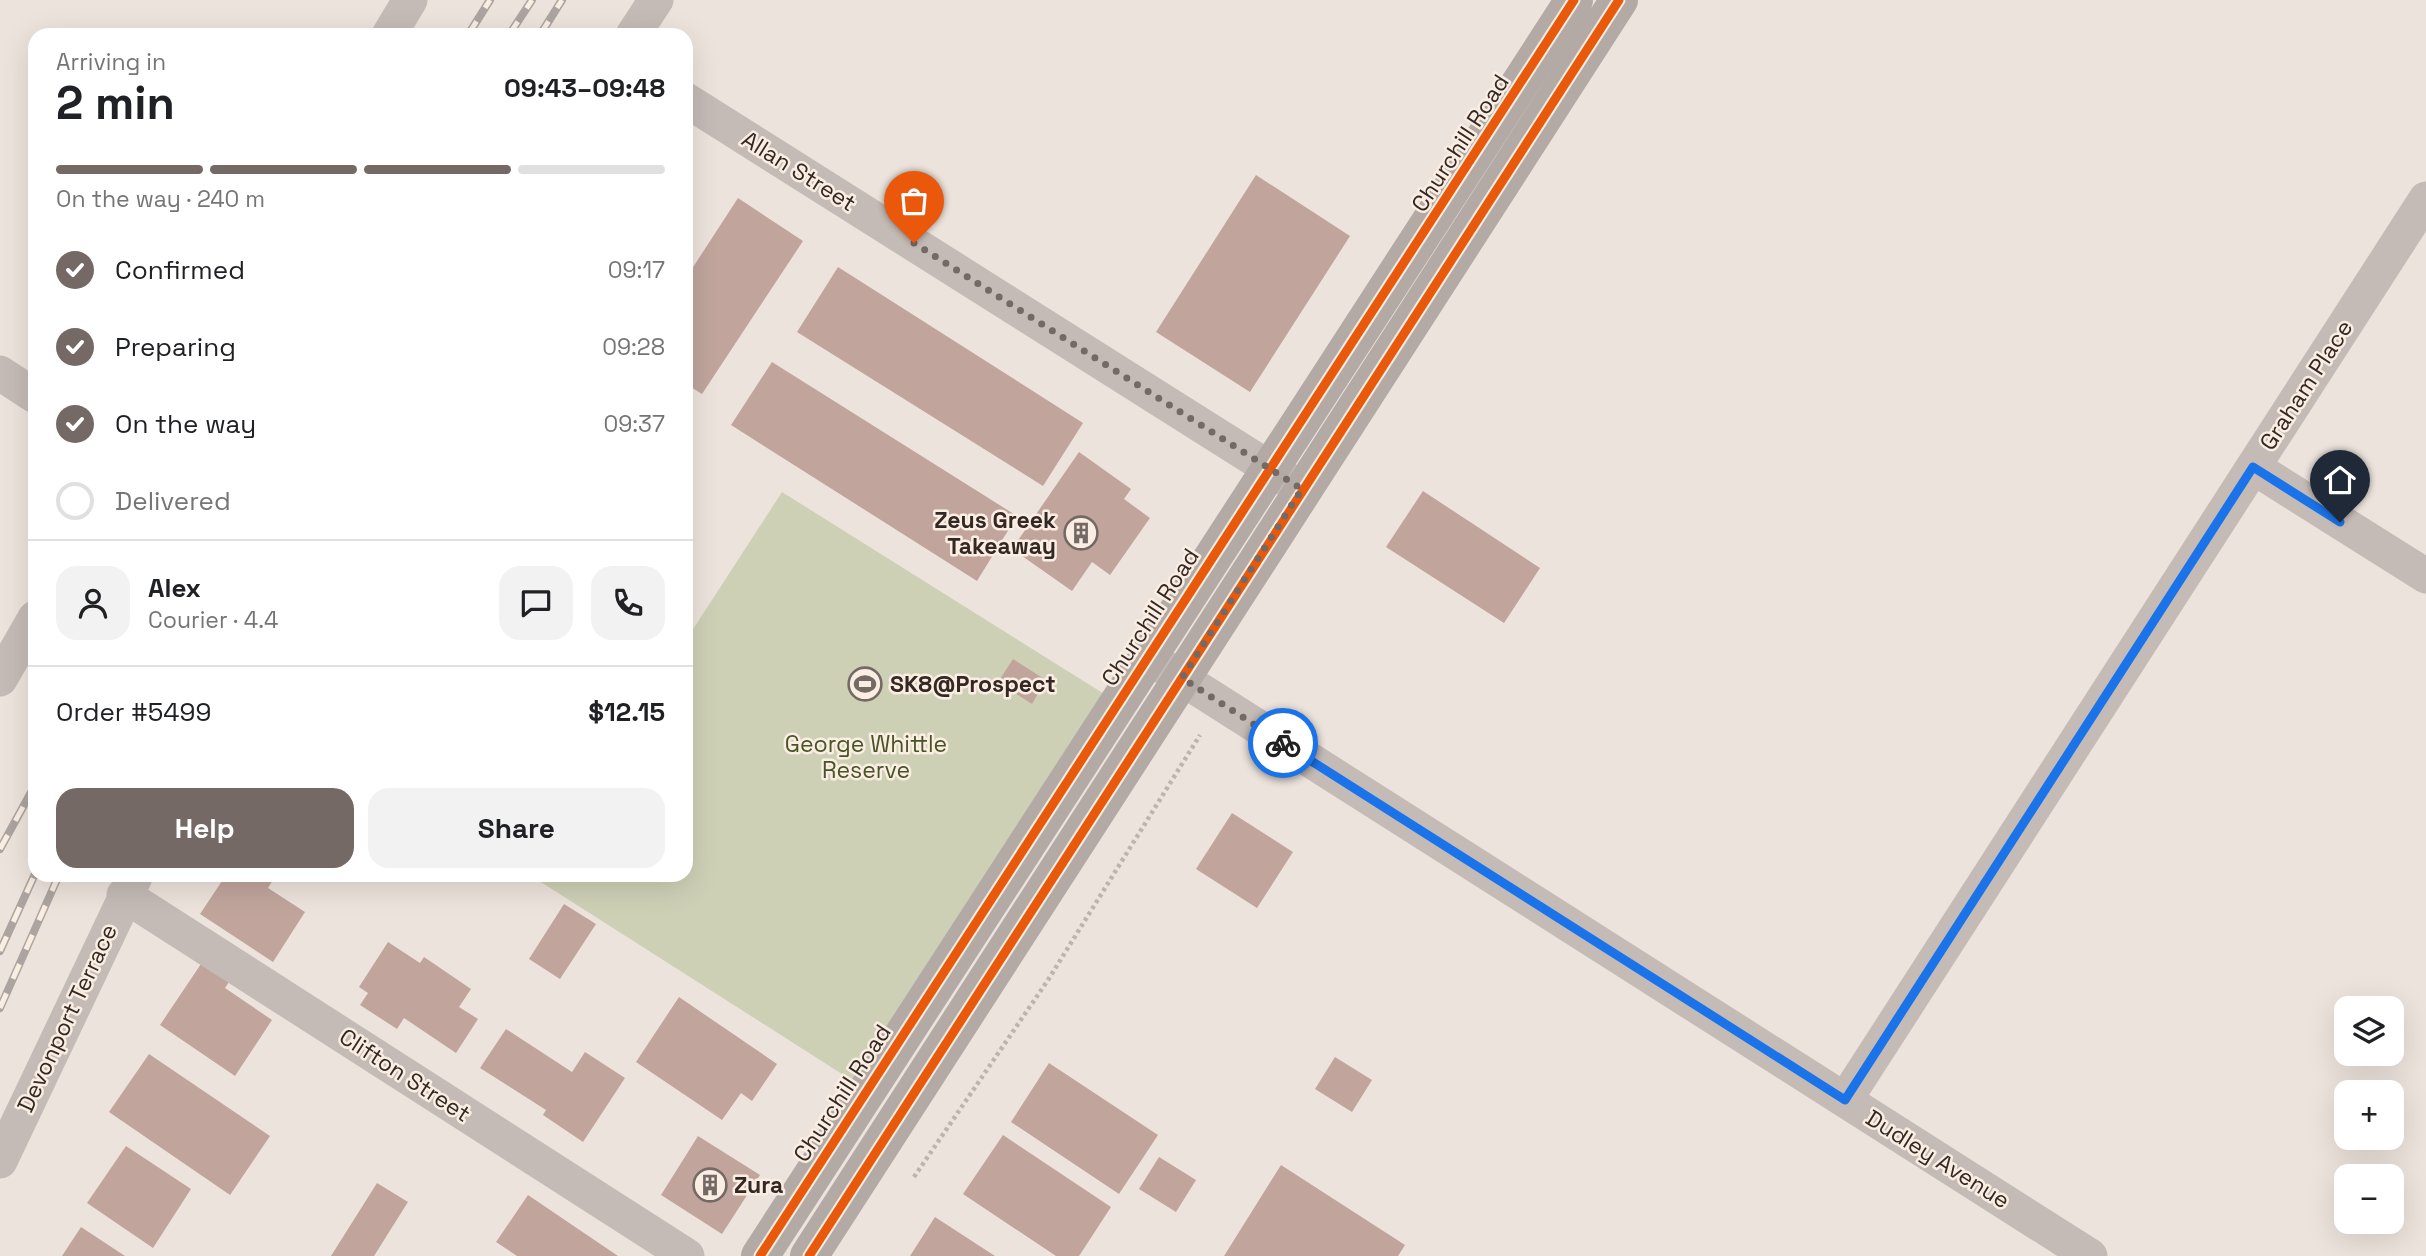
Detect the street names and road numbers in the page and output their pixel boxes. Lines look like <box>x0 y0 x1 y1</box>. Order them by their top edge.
street label: Churchill Road <box>1404 69 1516 217</box>
street label: Allan Street <box>736 124 862 218</box>
street label: Graham Place <box>2253 314 2359 456</box>
street label: Churchill Road <box>1094 543 1206 691</box>
street label: Devonport Terrace <box>10 919 124 1117</box>
street label: Churchill Road <box>786 1019 898 1167</box>
street label: Clifton Street <box>334 1021 476 1129</box>
street label: Dudley Avenue <box>1860 1103 2016 1215</box>

